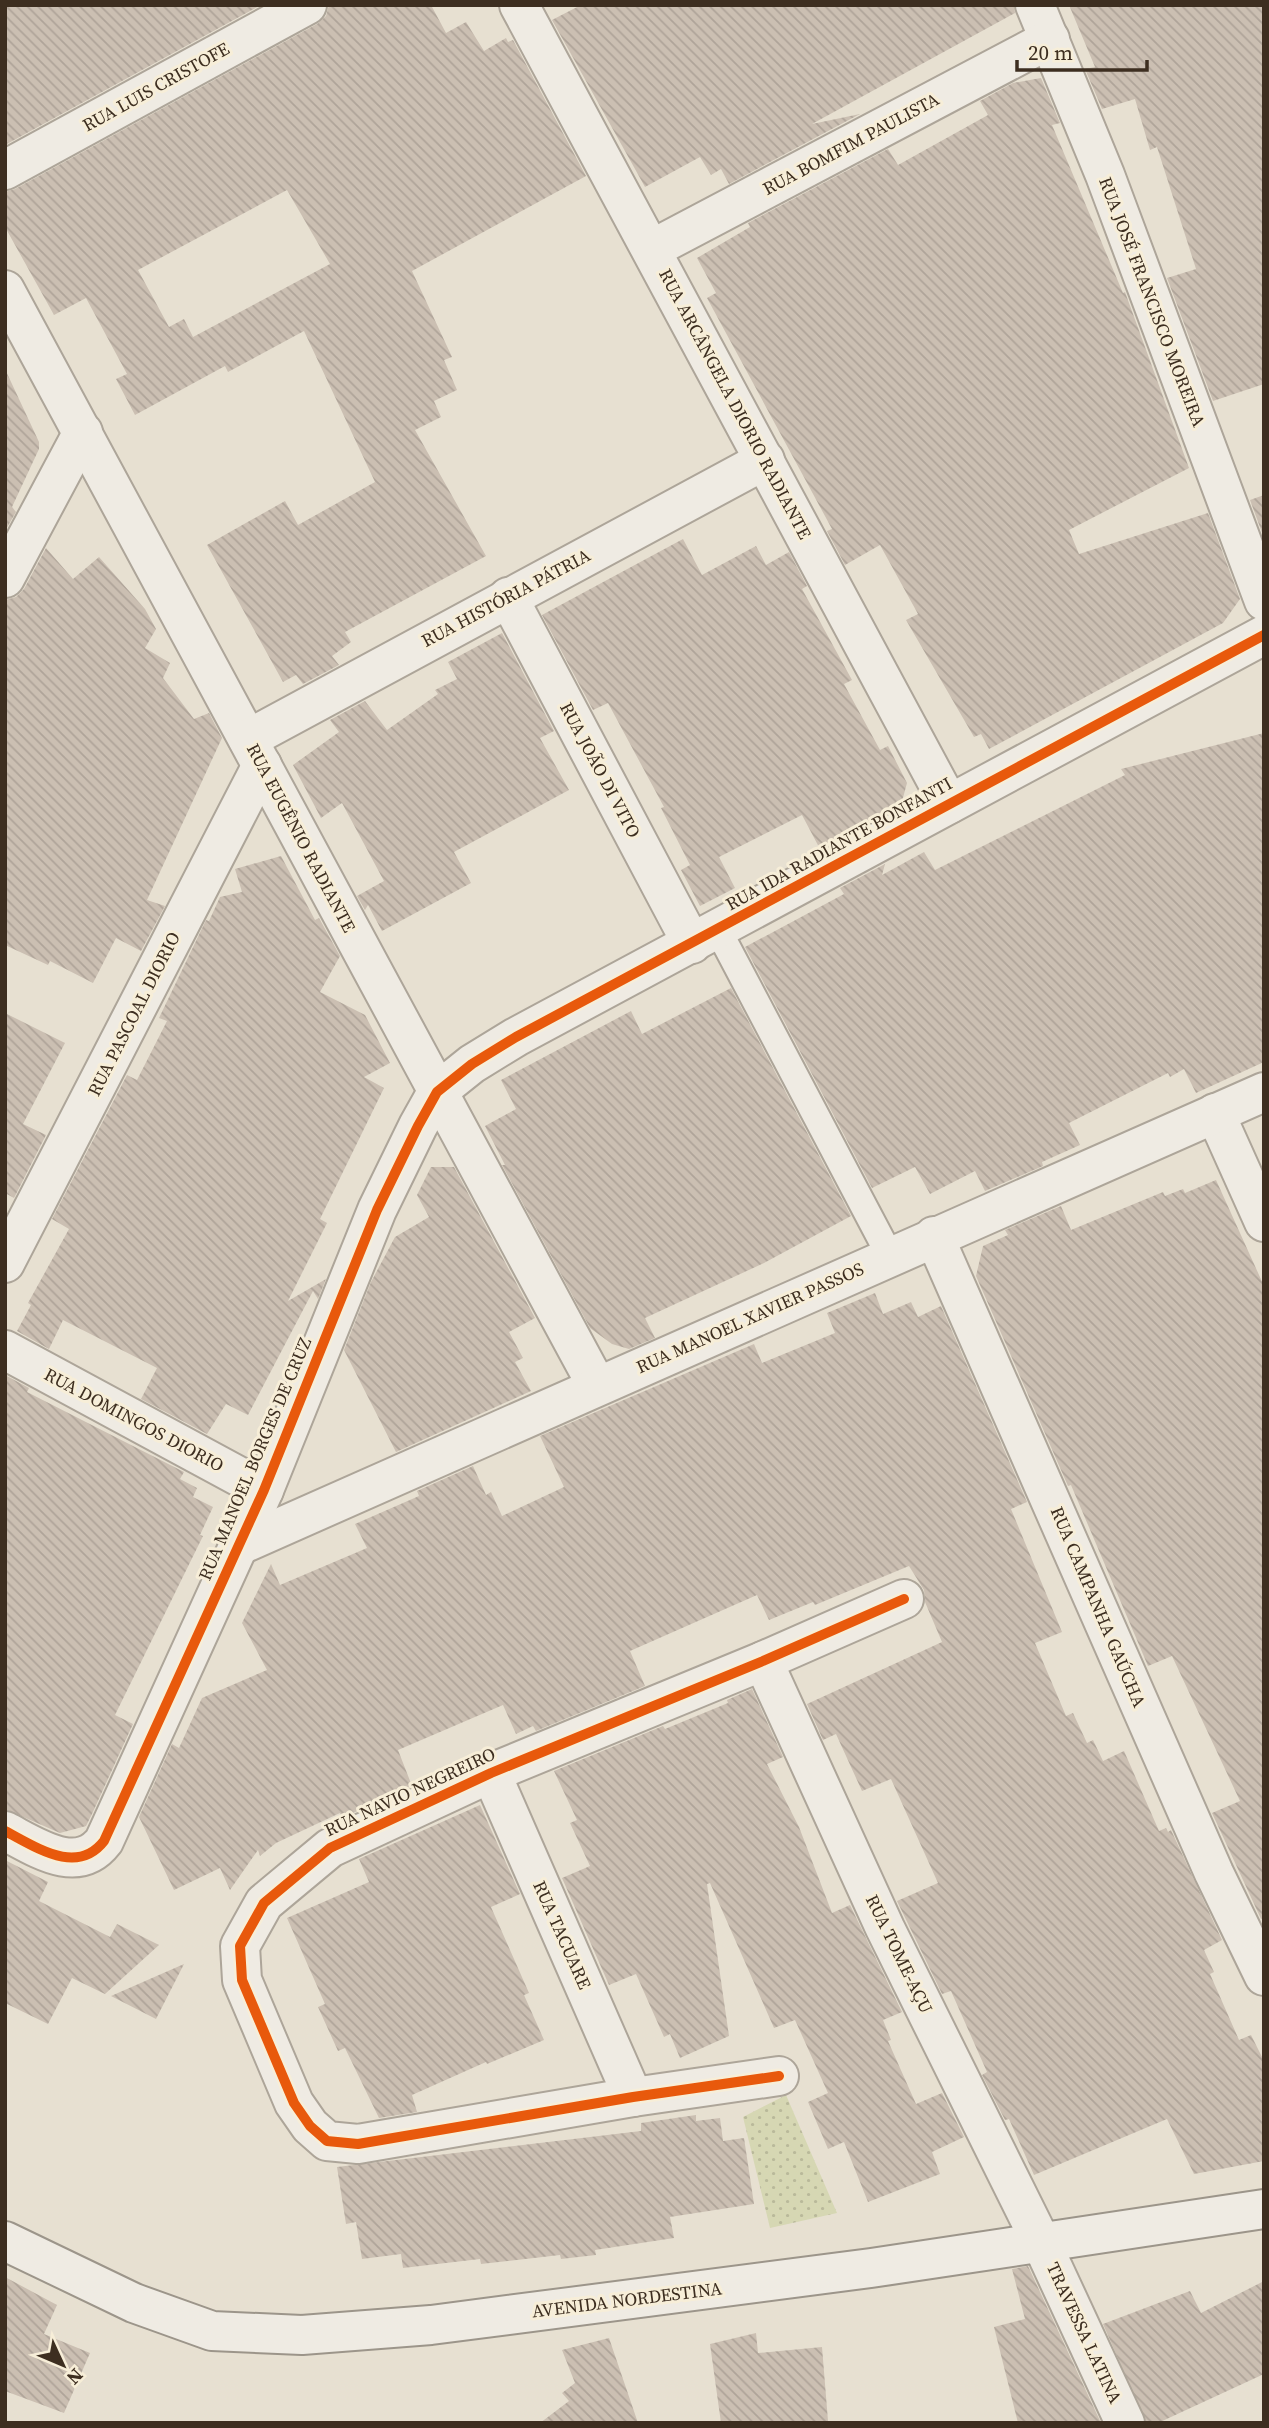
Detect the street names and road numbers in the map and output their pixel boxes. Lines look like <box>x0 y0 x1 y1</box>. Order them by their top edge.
street label: RUA LUIS CRISTOFE <box>78 36 234 137</box>
street label: RUA BOMFIM PAULISTA <box>758 86 943 201</box>
street label: RUA JOSÉ FRANCISCO MOREIRA <box>1093 173 1212 430</box>
street label: RUA ARCÂNGELA DIORIO RADIANTE <box>653 264 818 543</box>
street label: RUA HISTÓRIA PÁTRIA <box>417 542 595 653</box>
street label: RUA JOÃO DI VITO <box>554 697 647 842</box>
street label: RUA EUGÊNIO RADIANTE <box>241 739 362 937</box>
street label: RUA IDA RADIANTE BONFANTI <box>721 771 956 916</box>
street label: RUA PASCOAL DIORIO <box>81 927 186 1100</box>
street label: RUA MANOEL XAVIER PASSOS <box>632 1256 868 1379</box>
street label: RUA MANOEL BORGES DE CRUZ <box>192 1333 317 1584</box>
street label: RUA DOMINGOS DIORIO <box>40 1362 228 1478</box>
street label: RUA CAMPANHA GAÚCHA <box>1045 1503 1152 1711</box>
street label: RUA NAVIO NEGREIRO <box>320 1741 499 1842</box>
street label: RUA TACUARE <box>527 1876 598 1993</box>
street label: RUA TOME-AÇU <box>860 1890 939 2017</box>
street label: TRAVESSA LATINA <box>1041 2258 1128 2408</box>
street label: AVENIDA NORDESTINA <box>530 2275 723 2324</box>

